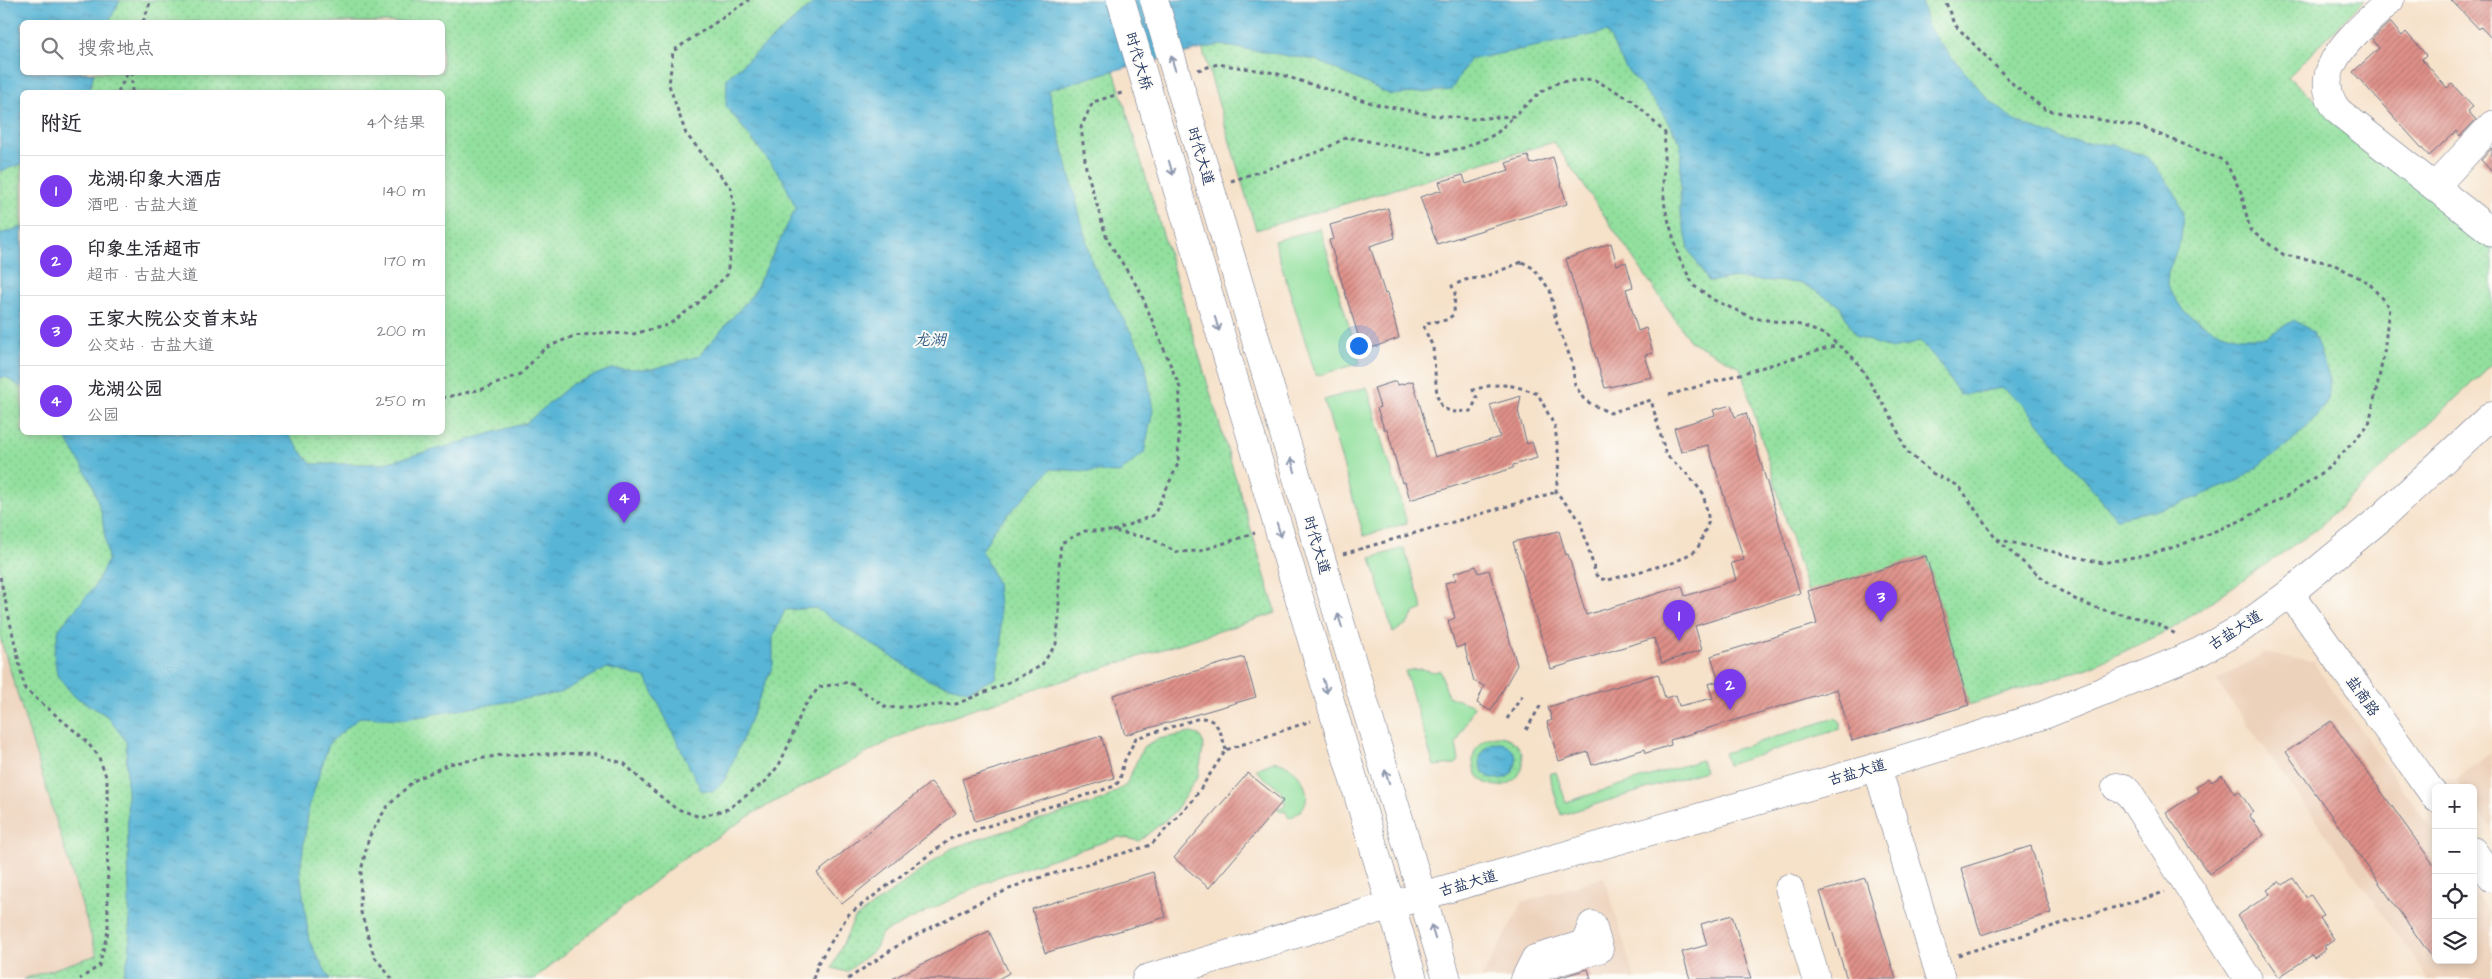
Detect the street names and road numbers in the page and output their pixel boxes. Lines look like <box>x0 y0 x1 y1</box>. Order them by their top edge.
street label: 时代大桥 <box>1120 29 1157 93</box>
street label: 时代大道 <box>1182 124 1219 188</box>
street label: 时代大道 <box>1298 513 1335 577</box>
street label: 古盐大道 <box>2204 606 2266 655</box>
street label: 盐商路 <box>2341 672 2384 721</box>
street label: 古盐大道 <box>1825 754 1889 791</box>
street label: 古盐大道 <box>1436 865 1500 902</box>

